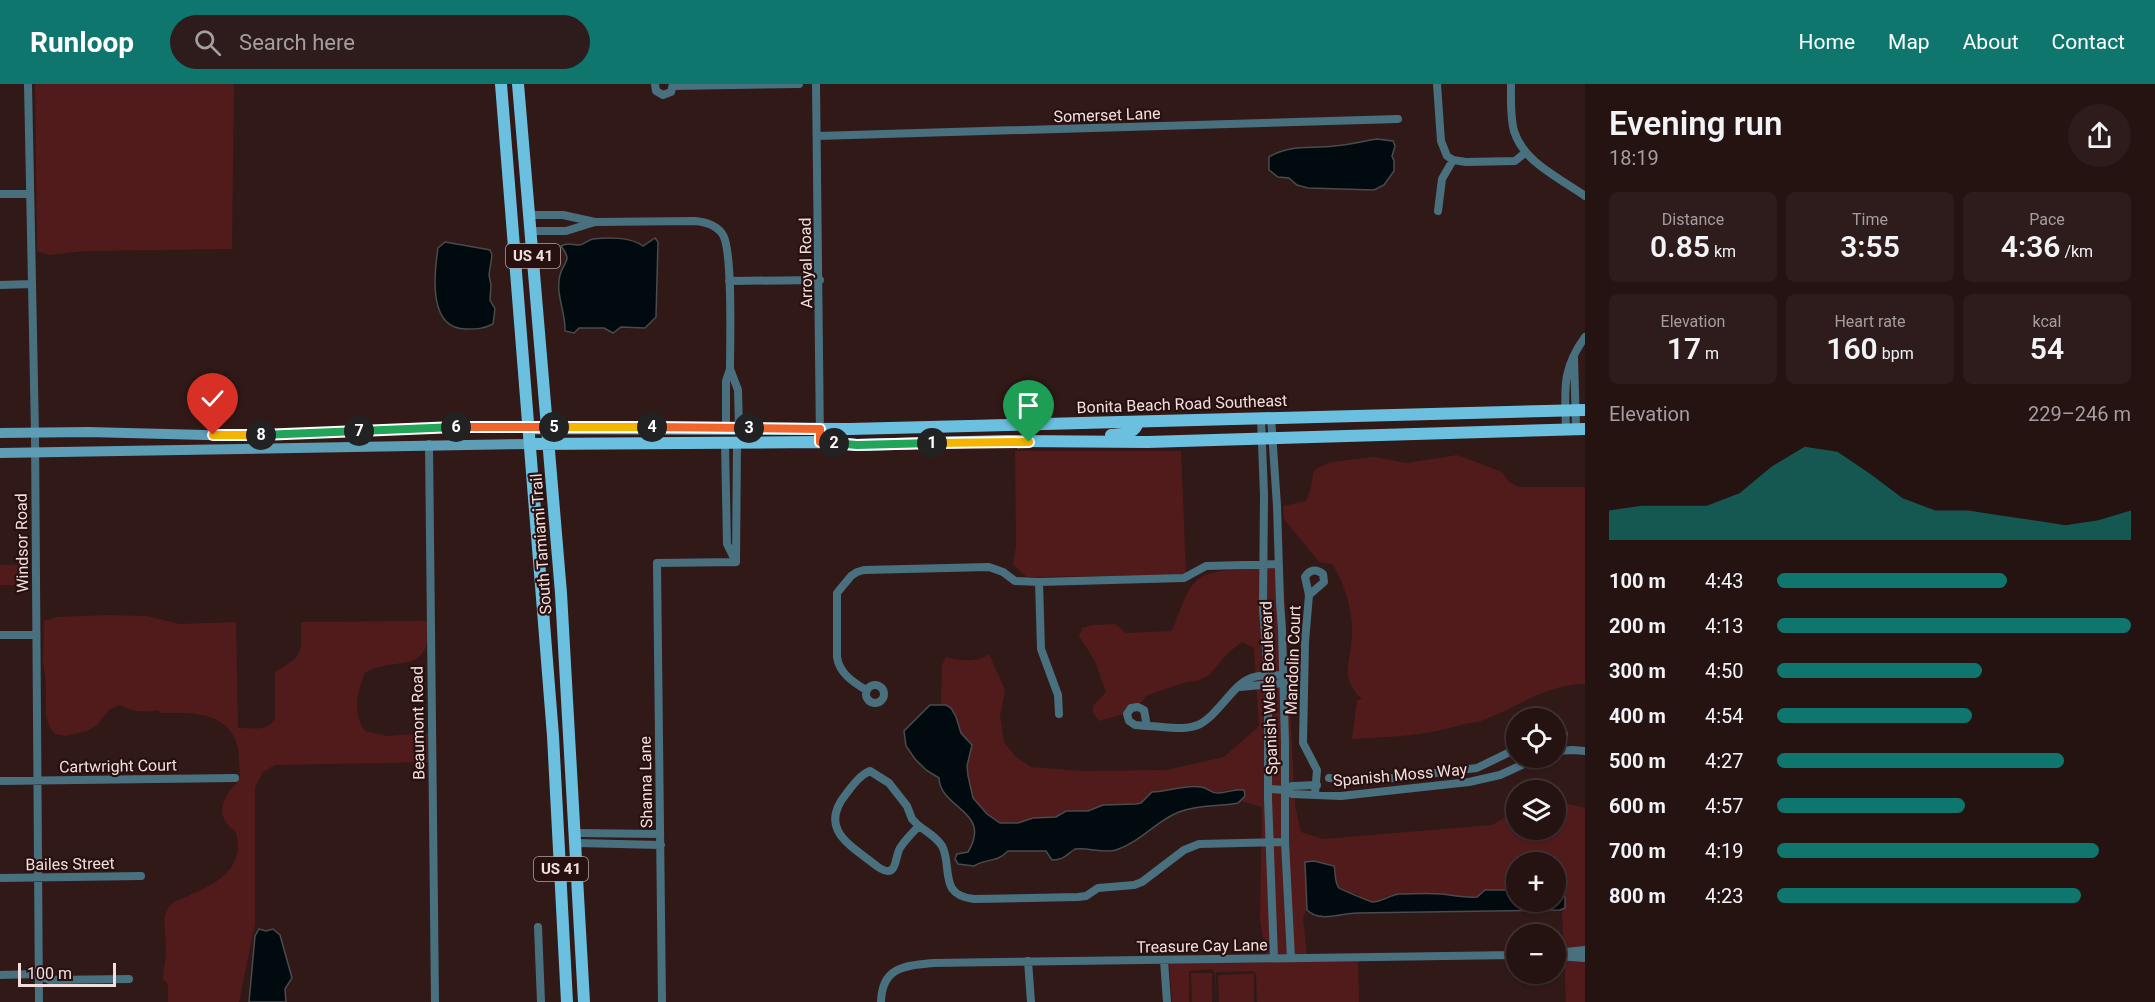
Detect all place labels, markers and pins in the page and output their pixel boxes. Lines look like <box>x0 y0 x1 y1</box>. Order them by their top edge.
pin <box>187 373 238 435</box>
pin <box>1003 380 1054 442</box>
pin: 6 <box>441 412 471 442</box>
pin: 5 <box>539 412 569 442</box>
pin: 4 <box>637 412 667 442</box>
pin: 3 <box>734 413 764 443</box>
pin: 7 <box>344 416 374 446</box>
pin: 8 <box>246 420 276 450</box>
pin: 2 <box>819 428 849 458</box>
pin: 1 <box>917 428 947 458</box>

